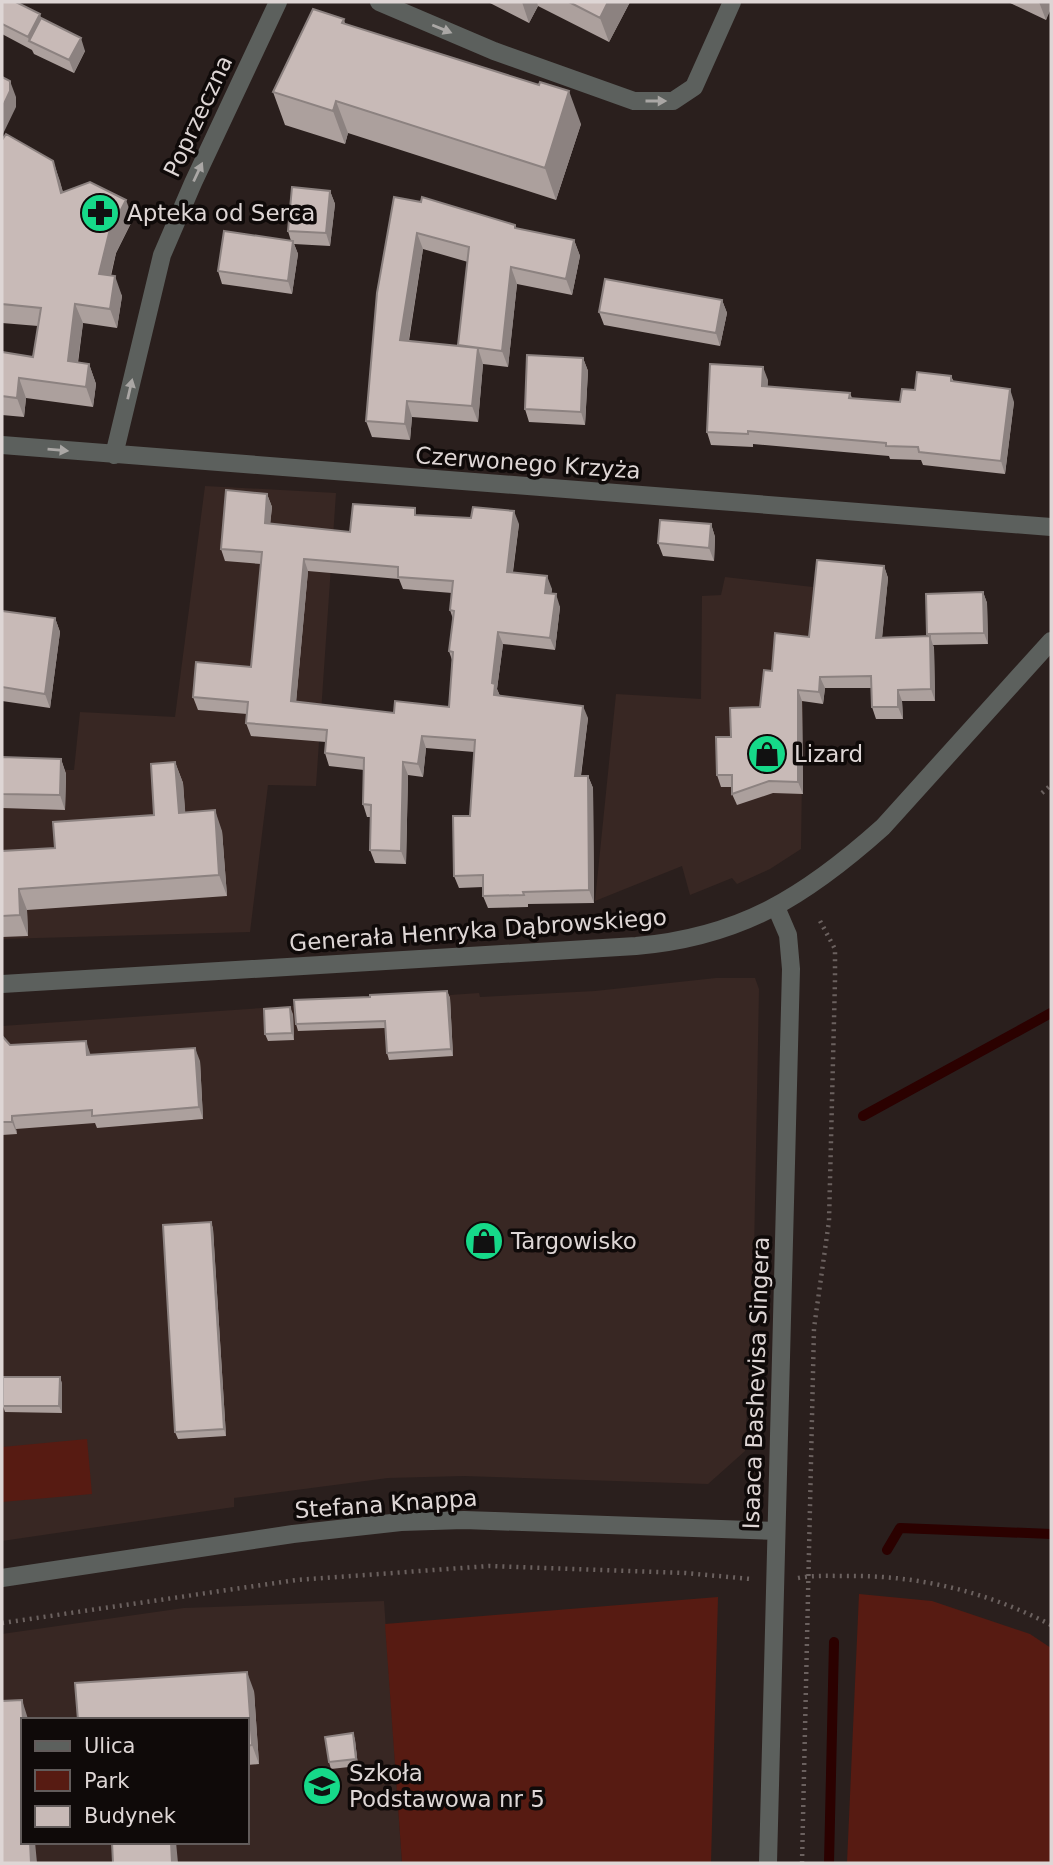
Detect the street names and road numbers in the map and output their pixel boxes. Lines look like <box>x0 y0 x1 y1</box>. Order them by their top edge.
street label: Poprzeczna <box>159 51 237 181</box>
street label: Czerwonego Krzyża <box>415 442 641 484</box>
street label: Generała Henryka Dąbrowskiego <box>288 904 668 956</box>
street label: Isaaca Bashevisa Singera <box>738 1236 774 1530</box>
street label: Stefana Knappa <box>294 1485 478 1523</box>

